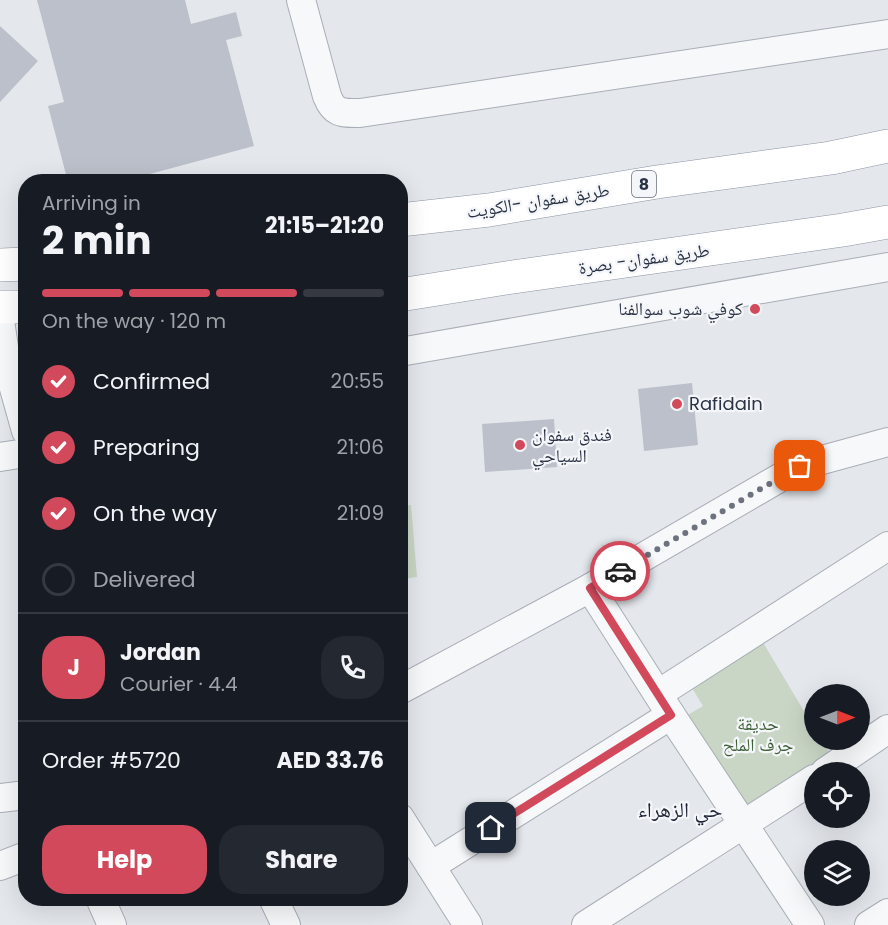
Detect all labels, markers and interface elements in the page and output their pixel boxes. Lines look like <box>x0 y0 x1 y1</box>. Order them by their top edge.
road number: 8 <box>632 171 656 197</box>
street label: طريق سفوان -الكويت <box>465 177 611 224</box>
text: Arriving in <box>42 189 141 217</box>
text: 21:15–21:20 <box>265 210 384 241</box>
text: 2 min <box>42 213 152 268</box>
street label: طريق سفوان- بصرة <box>577 237 711 280</box>
place label: كوفي شوب سوالفنا <box>618 296 744 324</box>
marker: كوفي شوب سوالفنا <box>748 302 762 316</box>
text: On the way · 120 m <box>42 307 226 335</box>
icon: check <box>42 365 75 398</box>
text: Confirmed <box>93 366 210 397</box>
text: 20:55 <box>331 367 384 395</box>
place label: Rafidain <box>689 391 763 416</box>
marker: Rafidain <box>670 397 684 411</box>
place label: فندق سفوان السياحي <box>532 422 612 471</box>
icon: check <box>42 431 75 464</box>
text: Preparing <box>93 432 200 463</box>
text: 21:06 <box>337 433 384 461</box>
marker: فندق سفوان السياحي <box>513 438 527 452</box>
pin <box>774 440 825 491</box>
icon: bag <box>783 449 816 482</box>
icon: check <box>42 497 75 530</box>
text: On the way <box>93 498 217 529</box>
text: 21:09 <box>337 499 384 527</box>
courier <box>590 541 650 601</box>
icon: car <box>604 555 637 588</box>
text: Delivered <box>93 564 196 595</box>
button: phone <box>321 636 384 699</box>
text: Jordan <box>120 637 201 668</box>
text: J <box>67 652 80 683</box>
text: Courier · 4.4 <box>120 670 238 698</box>
north arrow <box>804 684 870 750</box>
map controls <box>804 684 870 906</box>
park label: حديقة جرف الملح <box>723 711 793 757</box>
text: Order #5720 <box>42 745 181 776</box>
text: AED 33.76 <box>277 745 384 776</box>
button: locate <box>804 762 870 828</box>
district label: حي الزهراء <box>638 795 722 826</box>
pin <box>465 802 516 853</box>
icon: home <box>474 811 507 844</box>
button: Help <box>42 825 207 894</box>
button: Share <box>219 825 384 894</box>
button: layers <box>804 840 870 906</box>

